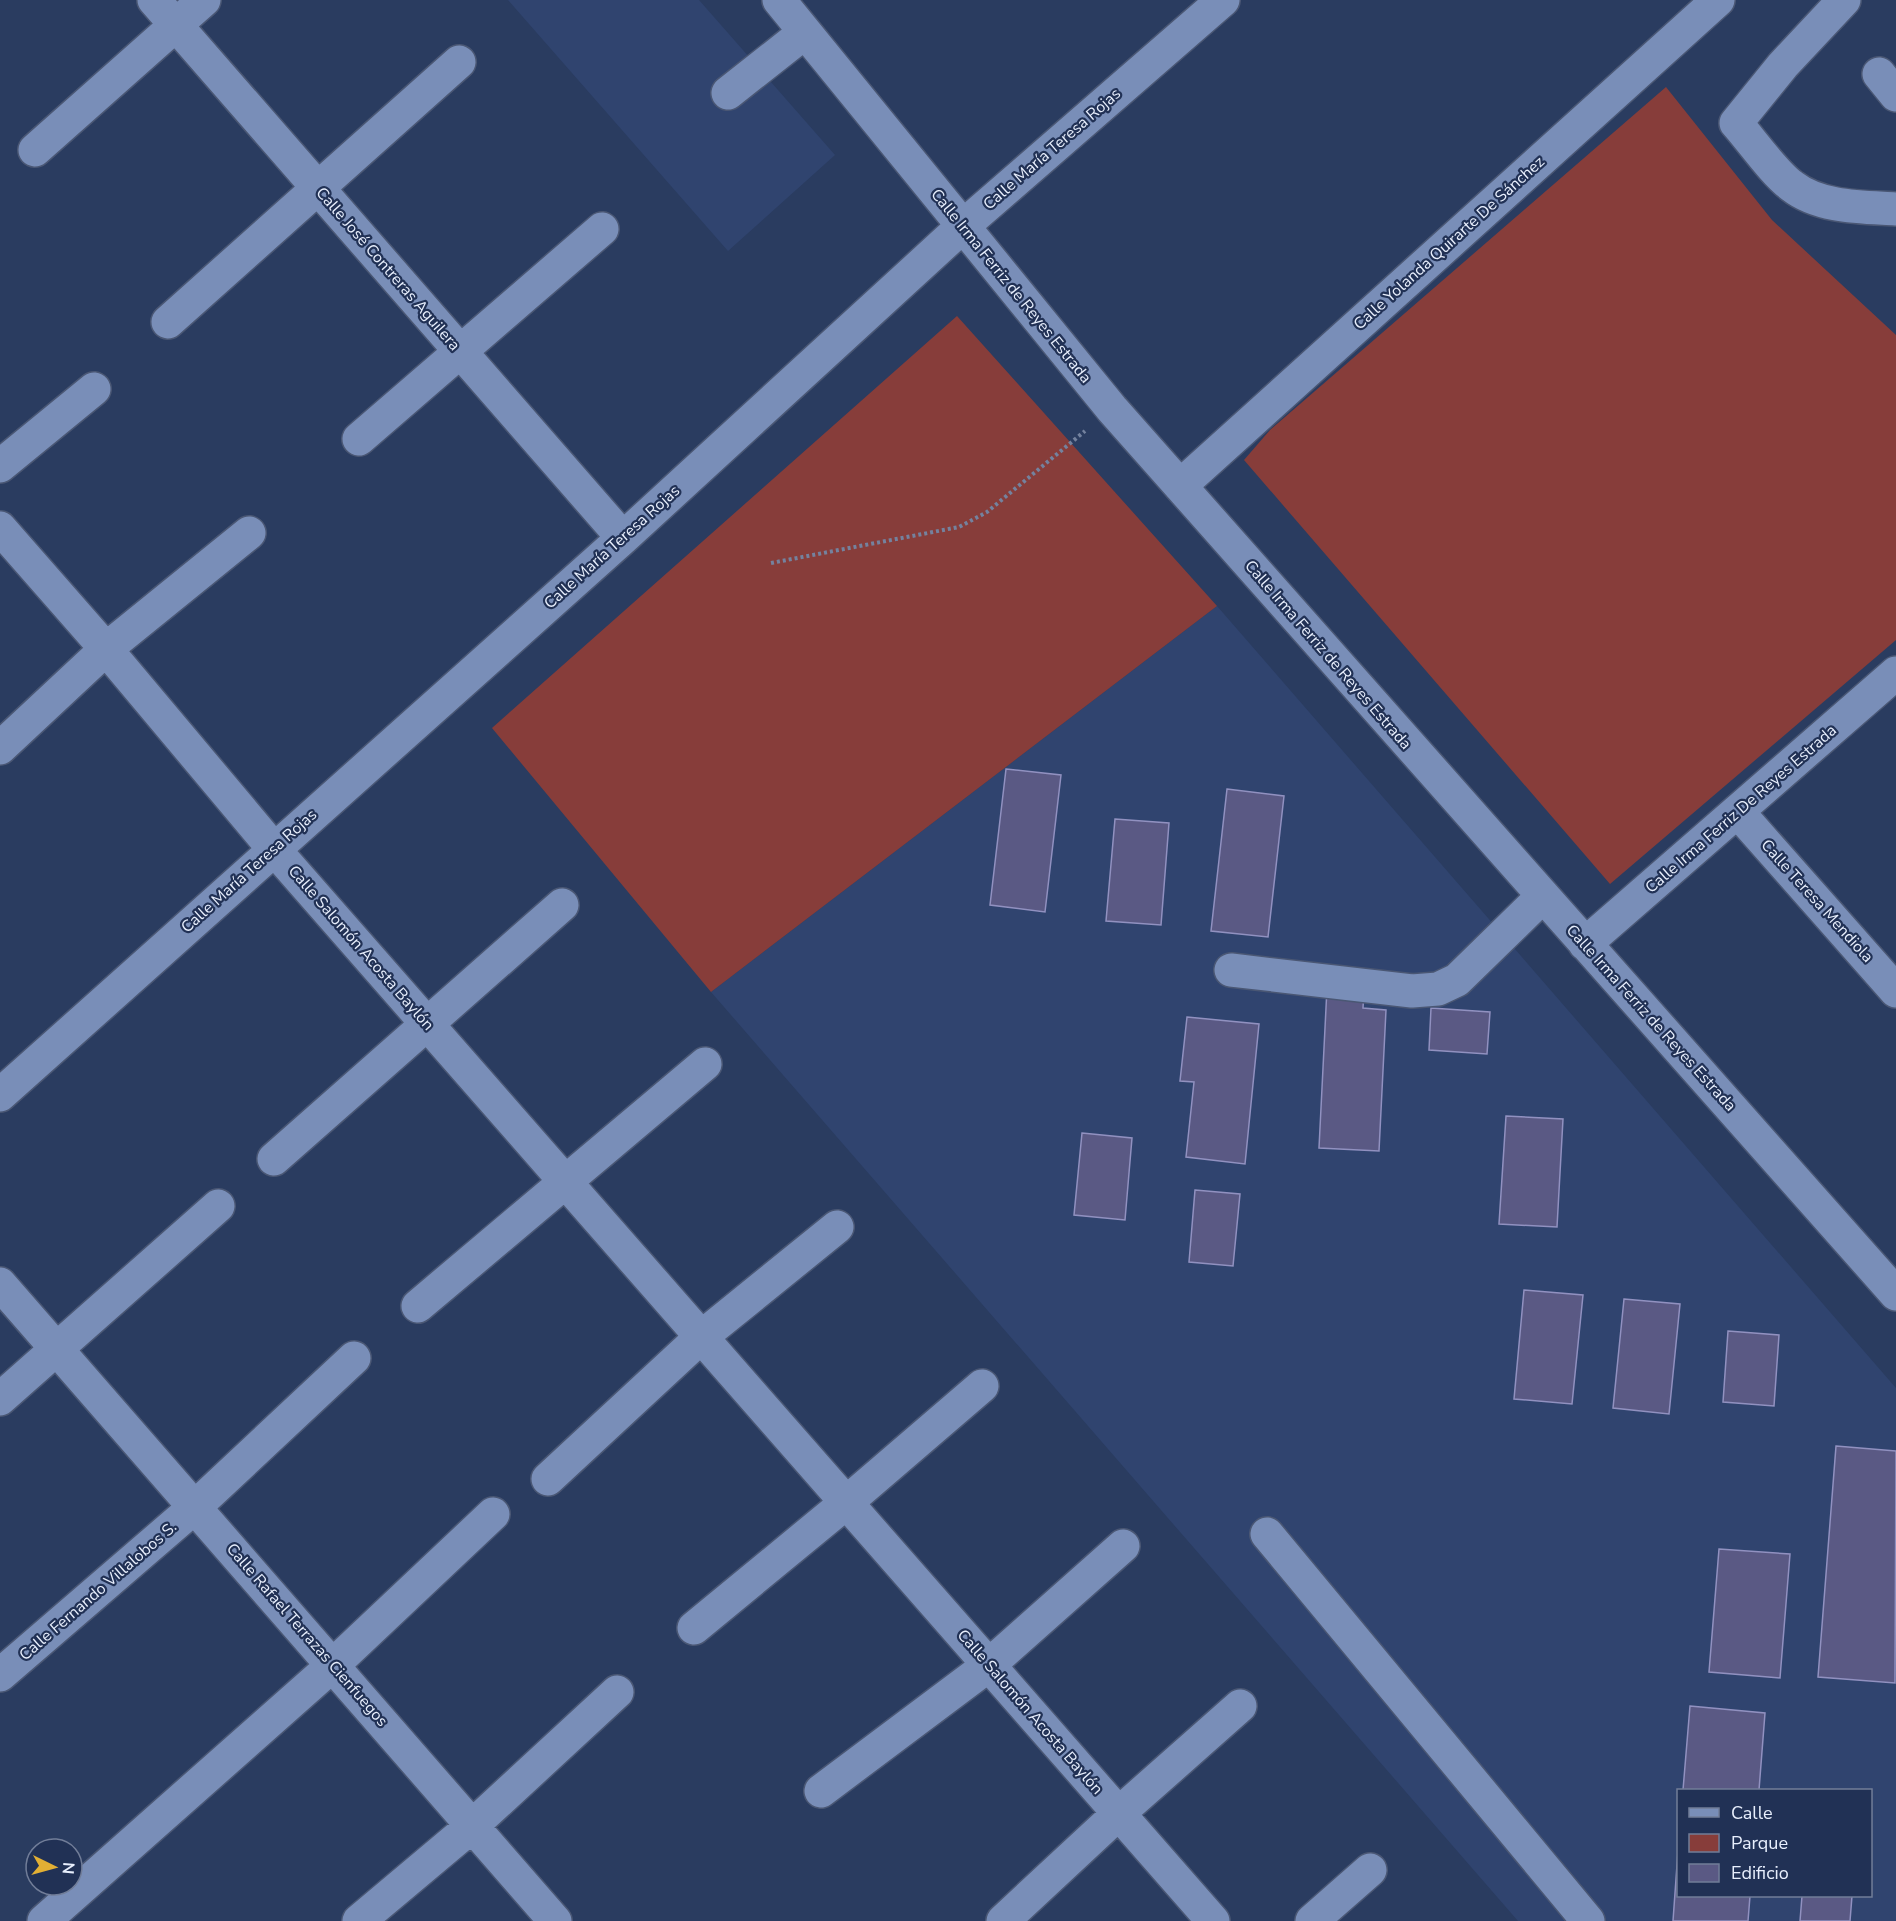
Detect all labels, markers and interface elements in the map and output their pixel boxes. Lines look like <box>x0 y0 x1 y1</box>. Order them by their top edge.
street label: Calle María Teresa Rojas <box>978 83 1126 215</box>
street label: Calle Yolanda Quirarte De Sánchez <box>1349 151 1549 335</box>
street label: Calle José Contreras Aguilera <box>311 182 465 356</box>
street label: Calle Irma Ferriz de Reyes Estrada <box>926 184 1096 388</box>
street label: Calle María Teresa Rojas <box>539 480 685 614</box>
street label: Calle Irma Ferriz de Reyes Estrada <box>1240 556 1416 754</box>
street label: Calle Irma Ferriz De Reyes Estrada <box>1641 720 1841 898</box>
street label: Calle María Teresa Rojas <box>176 804 322 938</box>
street label: Calle Teresa Mendiola <box>1756 835 1878 967</box>
street label: Calle Salomón Acosta Baylón <box>283 861 439 1035</box>
street label: Calle Irma Ferriz de Reyes Estrada <box>1561 920 1741 1116</box>
street label: Calle Fernando Villalobos S. <box>14 1516 182 1666</box>
street label: Calle Rafael Terrazas Cienfuegos <box>221 1539 393 1731</box>
street label: Calle Salomón Acosta Baylón <box>952 1625 1108 1799</box>
legend <box>1677 1789 1872 1897</box>
text: Calle <box>1731 1801 1773 1825</box>
text: Parque <box>1731 1831 1788 1855</box>
north arrow <box>24 1837 84 1897</box>
text: N <box>56 1861 79 1875</box>
text: Edificio <box>1731 1861 1789 1885</box>

